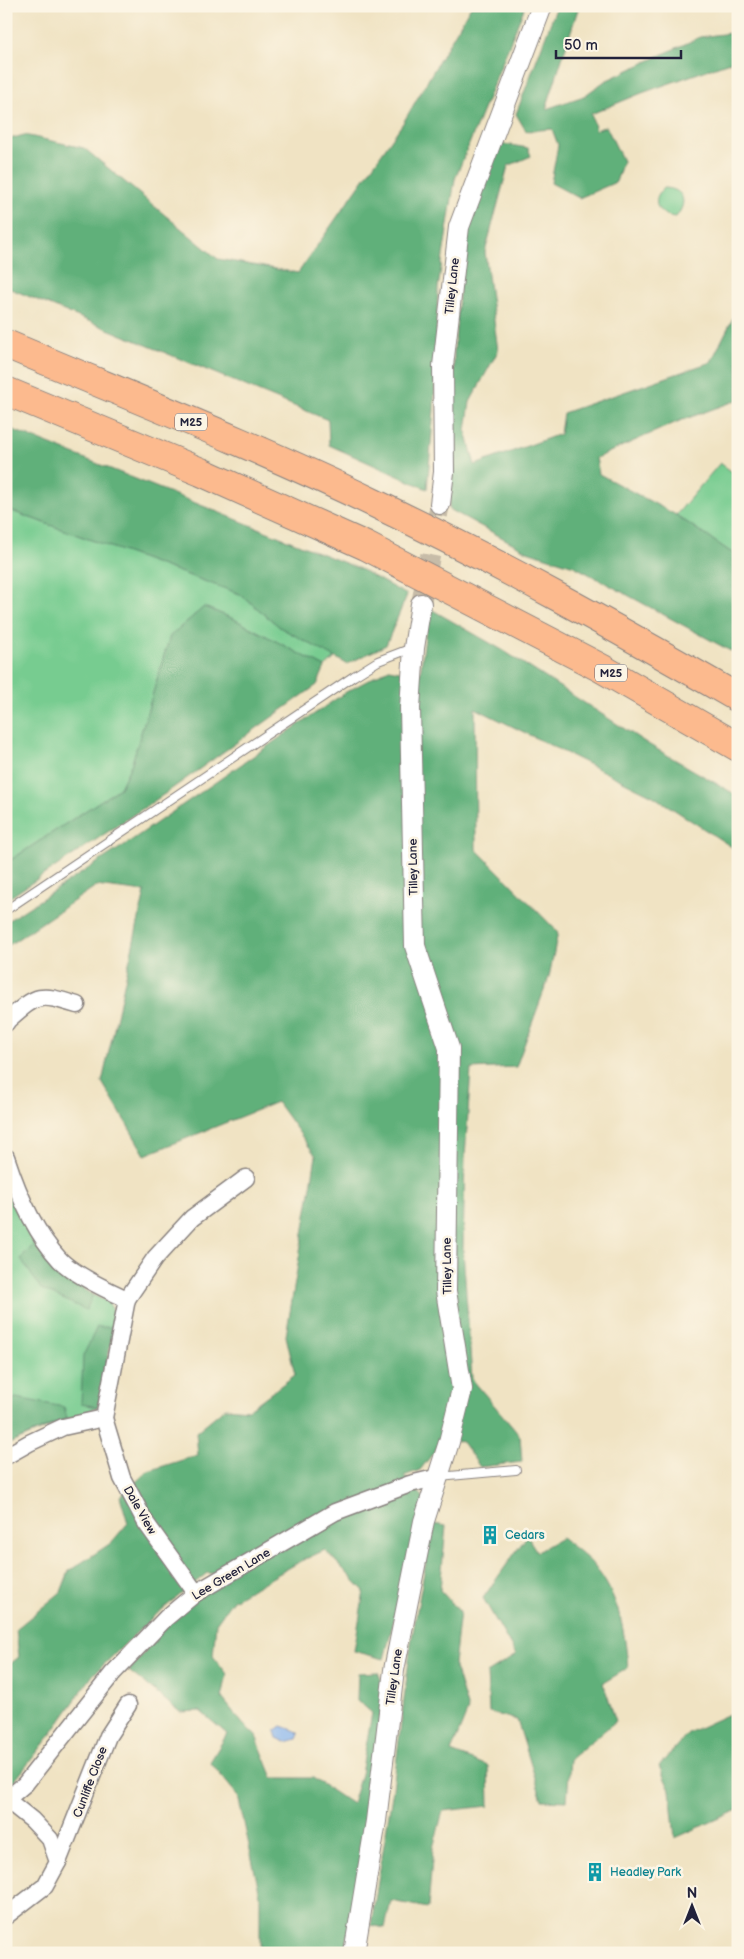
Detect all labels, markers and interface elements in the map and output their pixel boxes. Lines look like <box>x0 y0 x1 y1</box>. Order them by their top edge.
scale bar <box>556 28 682 60</box>
text: 50 m <box>564 36 598 55</box>
street label: Tilley Lane <box>442 257 463 315</box>
road number: M25 <box>175 414 207 431</box>
road number: M25 <box>595 664 627 681</box>
street label: Tilley Lane <box>406 838 421 896</box>
street label: Tilley Lane <box>440 1237 455 1295</box>
street label: Dale View <box>120 1483 159 1537</box>
building icon: Cedars <box>479 1524 501 1546</box>
place label: Cedars <box>505 1528 545 1543</box>
street label: Lee Green Lane <box>189 1545 273 1604</box>
street label: Tilley Lane <box>383 1648 406 1706</box>
street label: Cunliffe Close <box>70 1745 111 1820</box>
building icon: Headley Park <box>584 1861 606 1883</box>
place label: Headley Park <box>610 1865 681 1880</box>
north arrow <box>666 1882 716 1932</box>
text: N <box>687 1885 697 1902</box>

